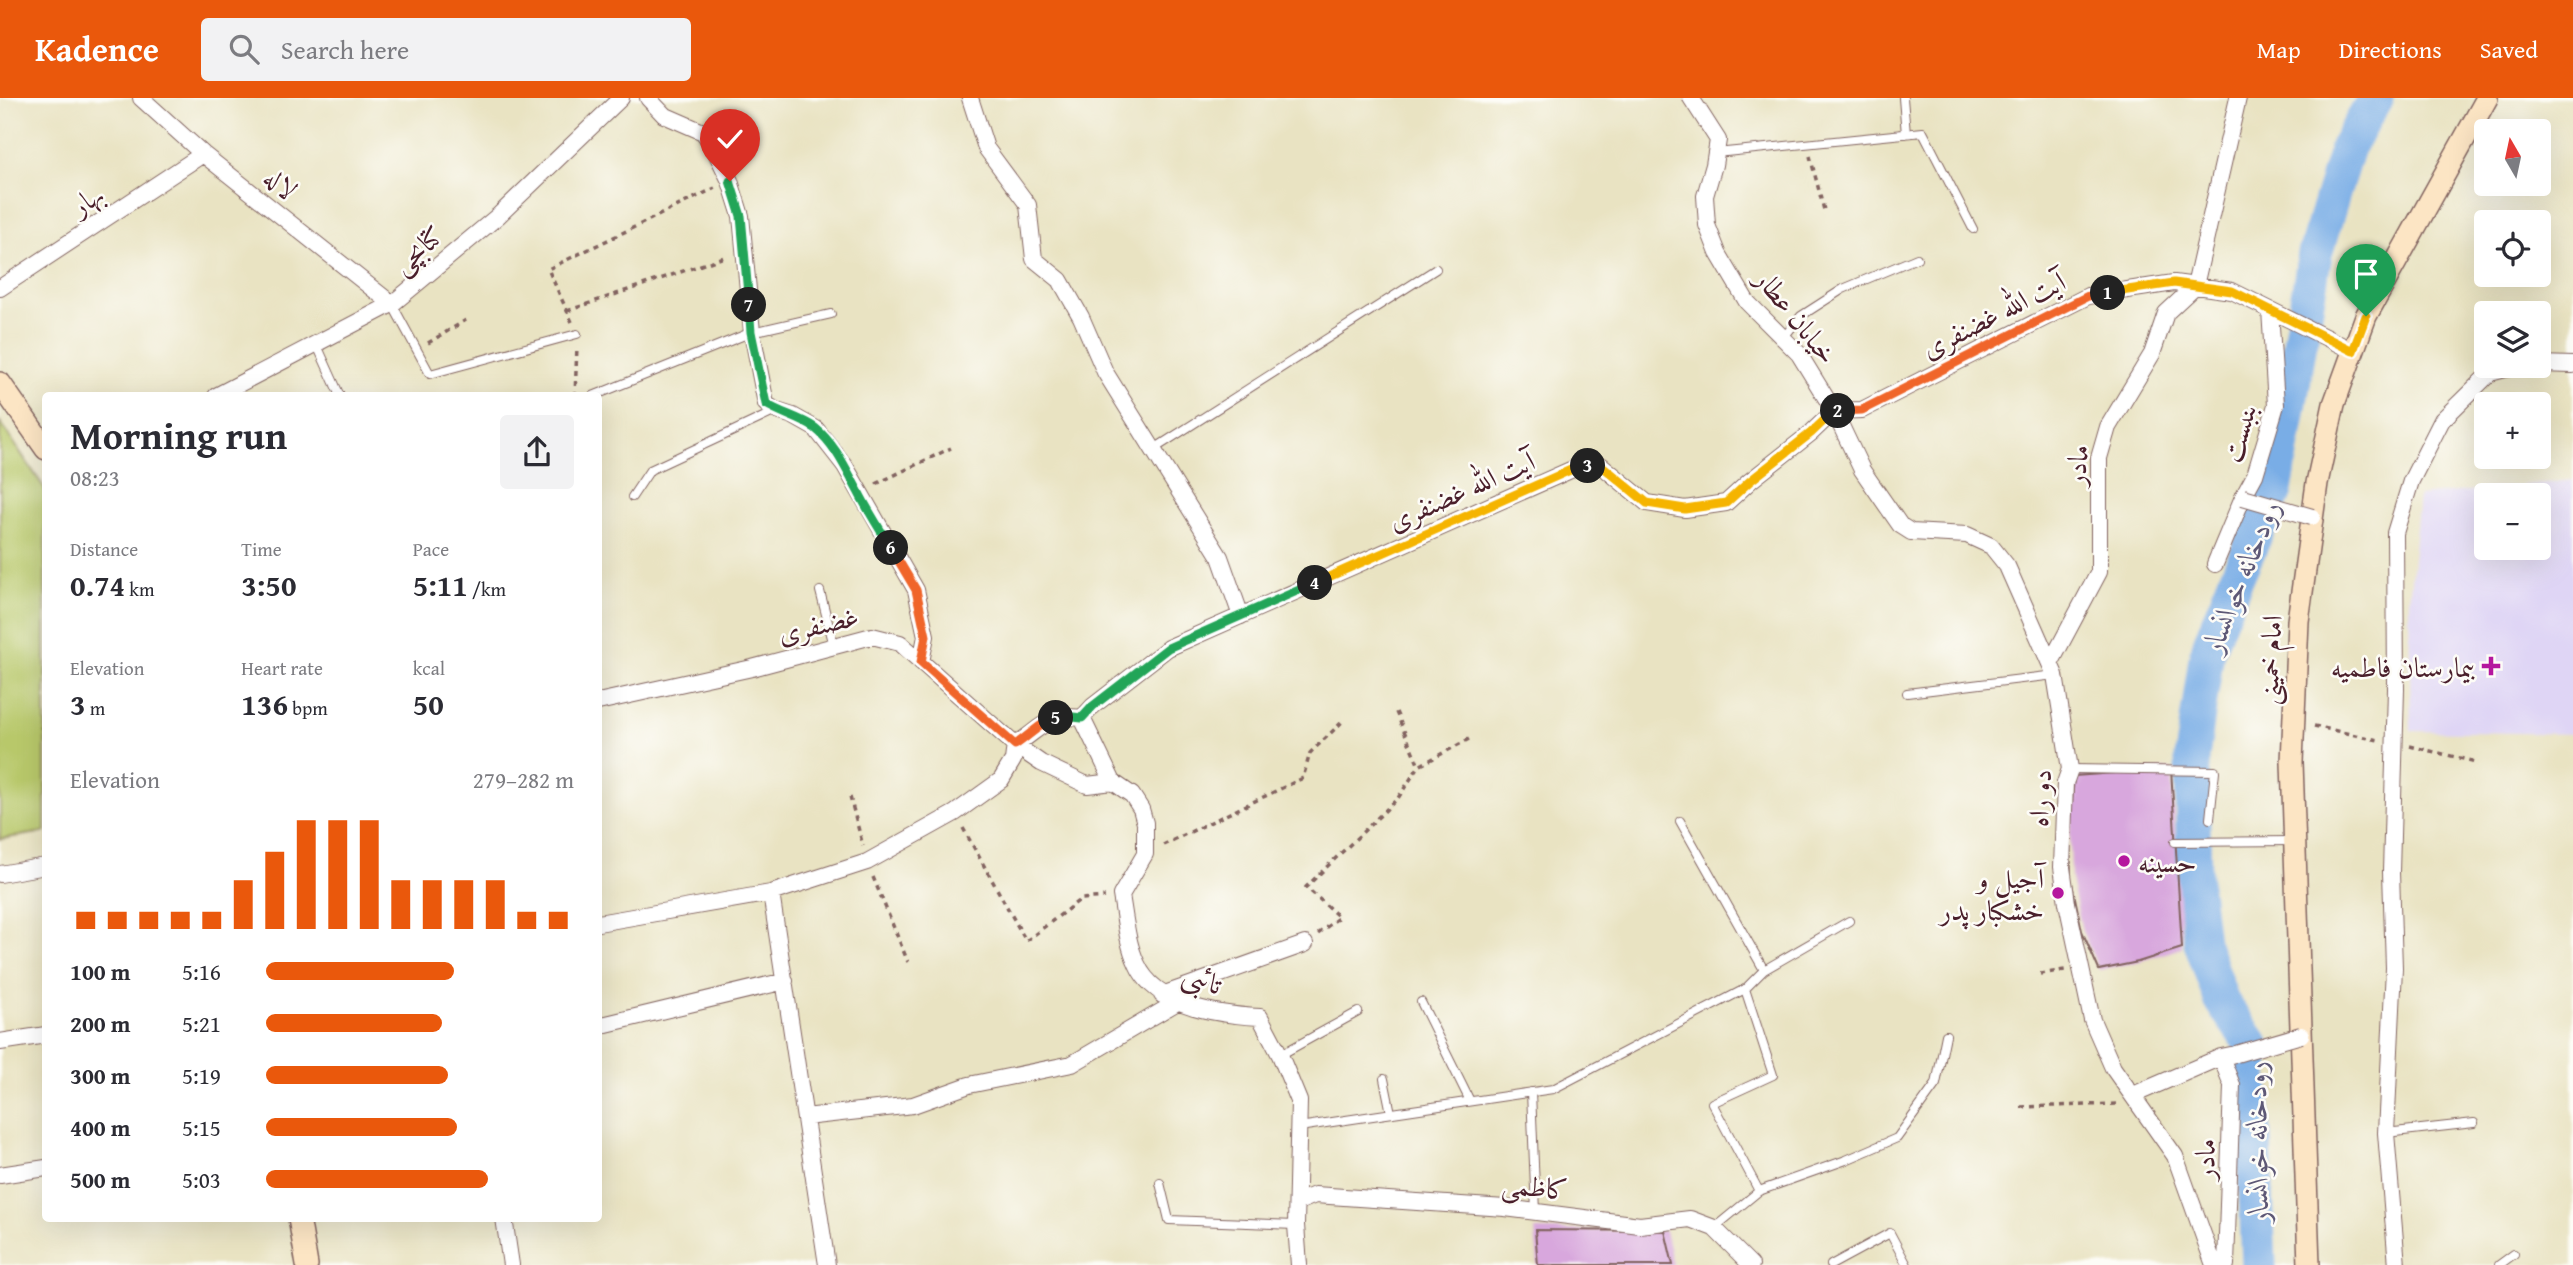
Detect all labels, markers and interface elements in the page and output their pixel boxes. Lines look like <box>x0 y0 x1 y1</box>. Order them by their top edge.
search box <box>201 18 691 81</box>
text: Kadence <box>35 25 159 73</box>
icon: search <box>225 30 263 68</box>
text: Search here <box>281 30 409 69</box>
text: Map <box>2257 32 2301 67</box>
text: Directions <box>2339 32 2442 67</box>
text: Saved <box>2480 32 2538 67</box>
pin <box>700 109 760 181</box>
north arrow <box>2474 119 2552 196</box>
map controls <box>2474 119 2551 560</box>
icon: check <box>711 120 749 158</box>
street label: لاله <box>255 157 307 209</box>
street label: بهار <box>60 173 112 227</box>
button: locate <box>2474 210 2551 287</box>
street label: کتابچی <box>382 215 452 283</box>
pin <box>2336 244 2396 316</box>
icon: arrive <box>2347 255 2385 293</box>
street label: خیابان عطار <box>1744 257 1848 372</box>
street label: آیت الله غضنفری <box>1914 259 2075 368</box>
pin: 1 <box>2090 276 2126 310</box>
text: 1 <box>2103 278 2112 306</box>
pin: 7 <box>732 288 766 322</box>
text: 7 <box>744 290 753 318</box>
button: layers <box>2474 301 2551 378</box>
button: + <box>2474 392 2551 469</box>
pin: 2 <box>1820 394 1856 428</box>
text: 2 <box>1833 396 1842 424</box>
street label: بنبست <box>2210 399 2266 467</box>
text: Morning run <box>70 407 287 463</box>
button: share <box>500 415 574 489</box>
street label: آیت الله غضنفری <box>1381 438 1544 541</box>
street label: مادر <box>2053 442 2099 491</box>
pin: 3 <box>1570 448 1606 484</box>
text: 3 <box>1583 451 1592 479</box>
text: 08:23 <box>70 461 120 494</box>
button: − <box>2474 483 2551 560</box>
water label: رودخانه خوانسار <box>2188 493 2291 661</box>
pin: 6 <box>874 531 908 566</box>
text: 6 <box>886 533 895 561</box>
text: Distance <box>70 535 138 563</box>
text: Time <box>241 535 282 563</box>
text: Pace <box>413 535 449 563</box>
text: 0.74 <box>70 563 125 607</box>
text: 3:50 <box>241 563 296 607</box>
text: 5:11 <box>413 563 468 607</box>
pin: 4 <box>1298 566 1332 601</box>
text: 4 <box>1310 568 1319 596</box>
text: km <box>125 575 154 603</box>
text: /km <box>468 575 506 603</box>
street label: غضنفری <box>773 595 863 653</box>
street label: امام خمینی <box>2246 614 2297 706</box>
place label: بیمارستان فاطمیه <box>2331 646 2475 687</box>
text: Elevation <box>70 654 144 682</box>
text: Heart rate <box>241 654 323 682</box>
text: kcal <box>413 654 445 682</box>
marker: بیمارستان فاطمیه <box>2481 656 2501 676</box>
text: 3 <box>70 682 86 726</box>
text: 136 <box>241 682 288 726</box>
text: 50 <box>413 682 444 726</box>
text: m <box>86 694 105 722</box>
text: bpm <box>288 694 328 722</box>
pin: 5 <box>1038 700 1074 736</box>
text: 5 <box>1051 703 1060 731</box>
text: Elevation <box>70 763 160 796</box>
text: 279–282 m <box>473 763 574 796</box>
street label: دو راه <box>2017 768 2061 828</box>
place label: حسینه <box>2138 841 2197 882</box>
marker: حسینه <box>2116 853 2132 869</box>
place label: آجیل و خشکبار پدر <box>1937 857 2047 930</box>
marker: آجیل و خشکبار پدر <box>2050 885 2066 901</box>
street label: تائبی <box>1177 954 1228 1005</box>
text: 100 m <box>70 955 131 988</box>
text: 5:16 <box>182 955 221 988</box>
text: 200 m <box>70 1007 131 1040</box>
text: 5:21 <box>182 1007 221 1040</box>
text: 300 m <box>70 1059 131 1092</box>
text: 5:19 <box>182 1059 221 1092</box>
water label: رودخانه خوانسار <box>2233 1060 2279 1226</box>
text: 400 m <box>70 1111 131 1144</box>
text: 5:15 <box>182 1111 221 1144</box>
street label: مادر <box>2183 1138 2225 1183</box>
street label: کاظمی <box>1500 1162 1570 1210</box>
text: 500 m <box>70 1163 131 1196</box>
text: 5:03 <box>182 1163 221 1196</box>

